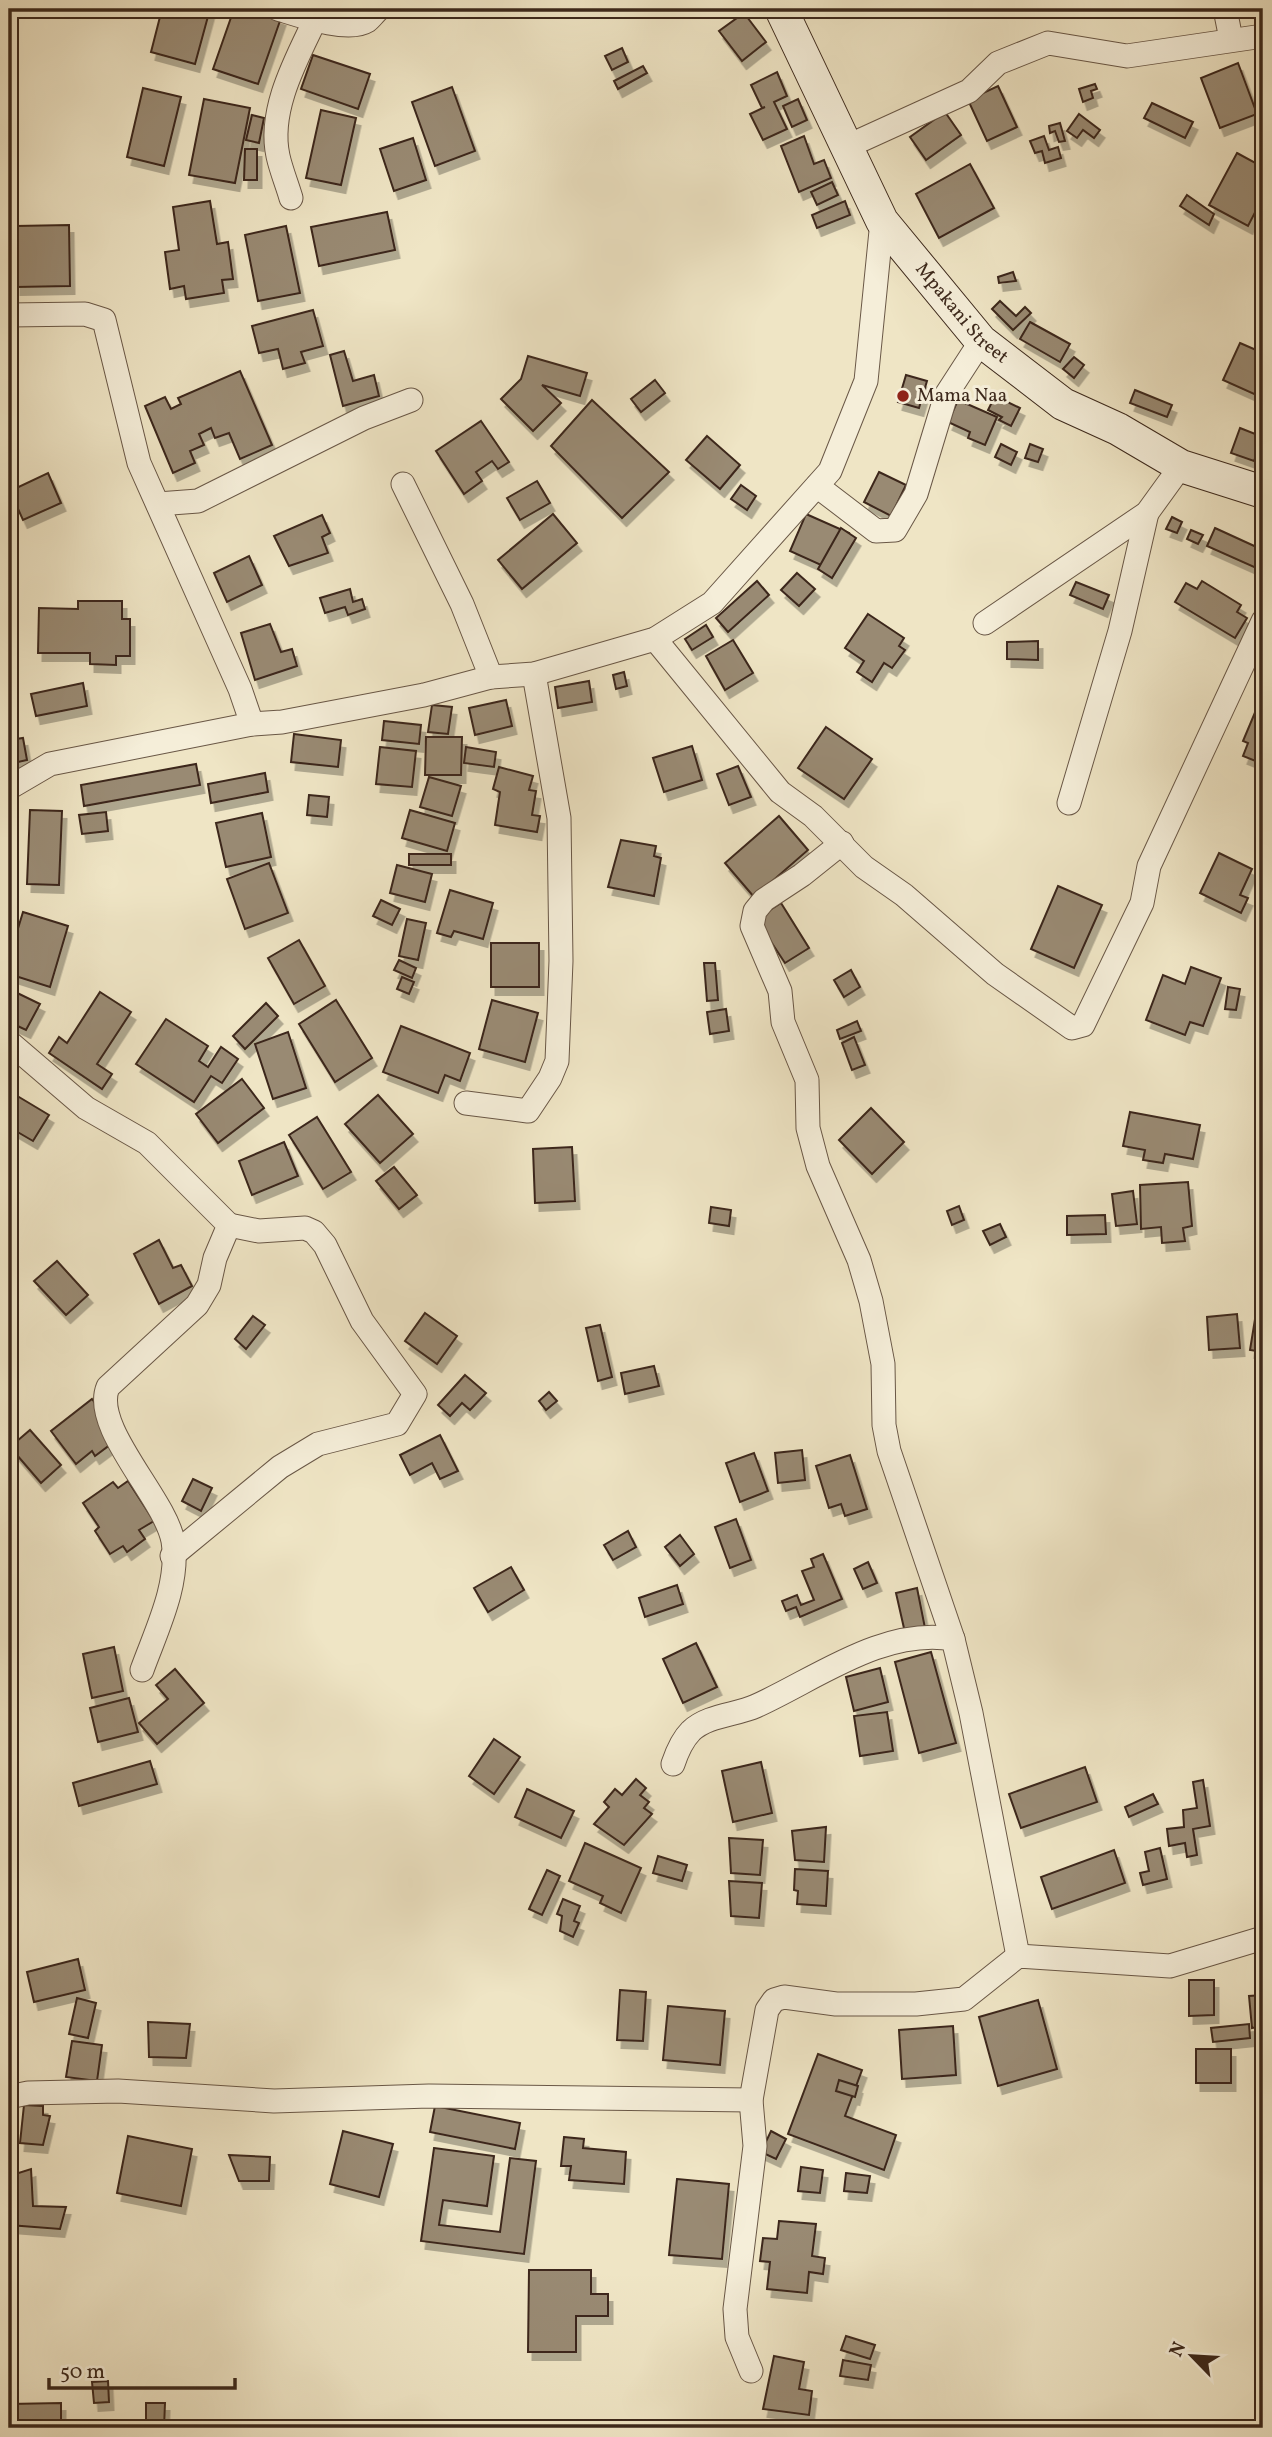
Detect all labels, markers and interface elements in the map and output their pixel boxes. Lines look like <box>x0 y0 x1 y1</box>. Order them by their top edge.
street label: Mpakani Street <box>909 257 1014 370</box>
place label: Mama Naa <box>917 383 1007 409</box>
marker: Mama Naa <box>895 388 911 404</box>
north arrow <box>1156 2322 1226 2392</box>
text: N <box>1164 2338 1193 2361</box>
scale bar <box>49 2346 234 2390</box>
text: 50 m <box>60 2358 105 2387</box>

